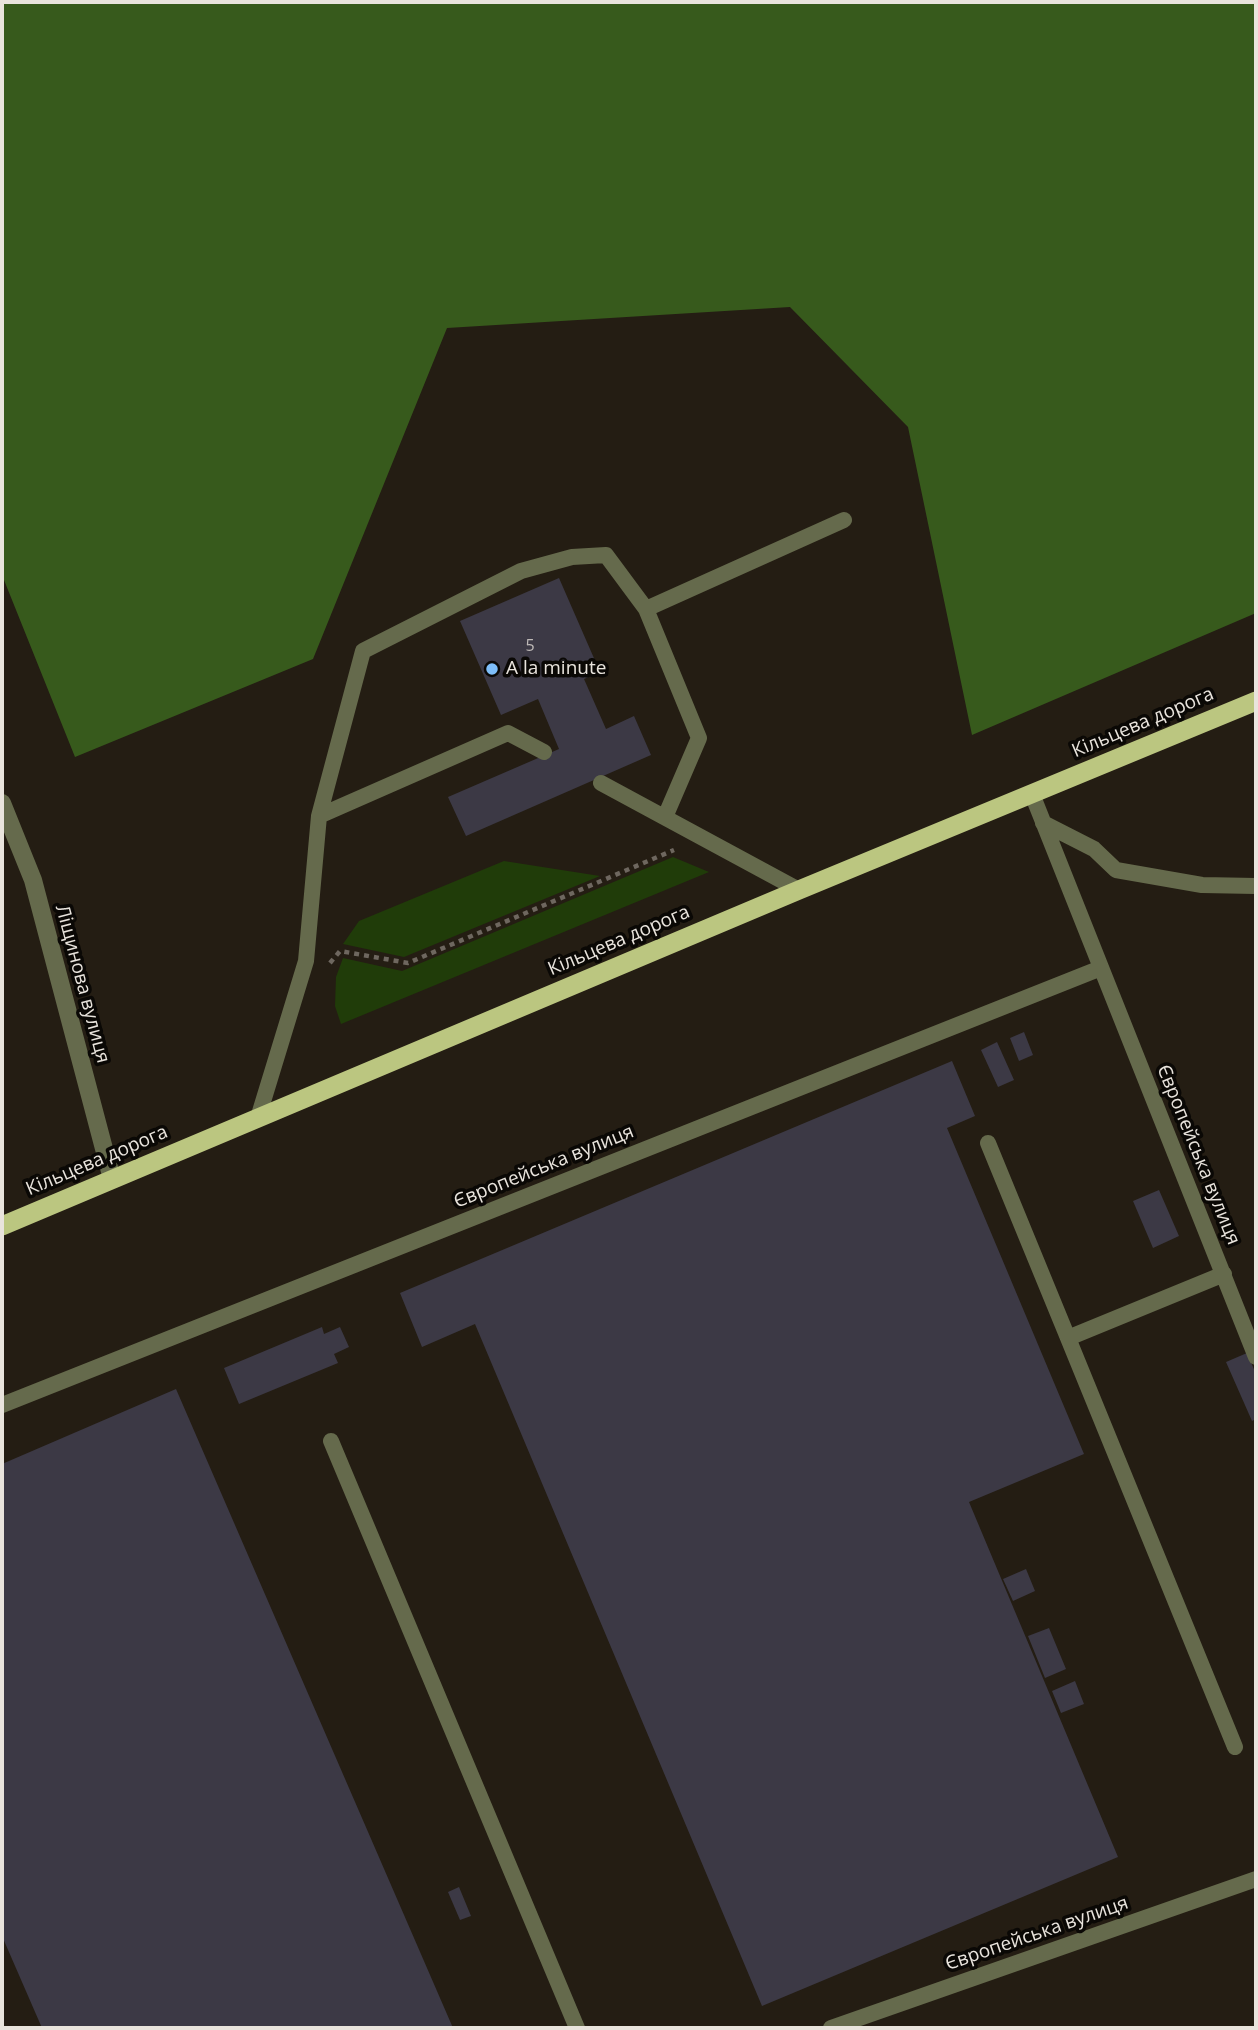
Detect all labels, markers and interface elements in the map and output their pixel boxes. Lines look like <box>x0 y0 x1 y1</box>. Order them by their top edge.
house number: 5 <box>525 636 535 656</box>
place label: A la minute <box>506 658 606 680</box>
marker: A la minute <box>484 661 500 677</box>
street label: Кільцева дорога <box>1069 683 1217 763</box>
street label: Кільцева дорога <box>545 901 693 981</box>
street label: Ліщинова вулиця <box>50 902 114 1066</box>
street label: Європейська вулиця <box>1151 1062 1245 1248</box>
street label: Європейська вулиця <box>451 1120 637 1214</box>
street label: Кільцева дорога <box>23 1121 171 1201</box>
street label: Європейська вулиця <box>942 1892 1132 1976</box>

